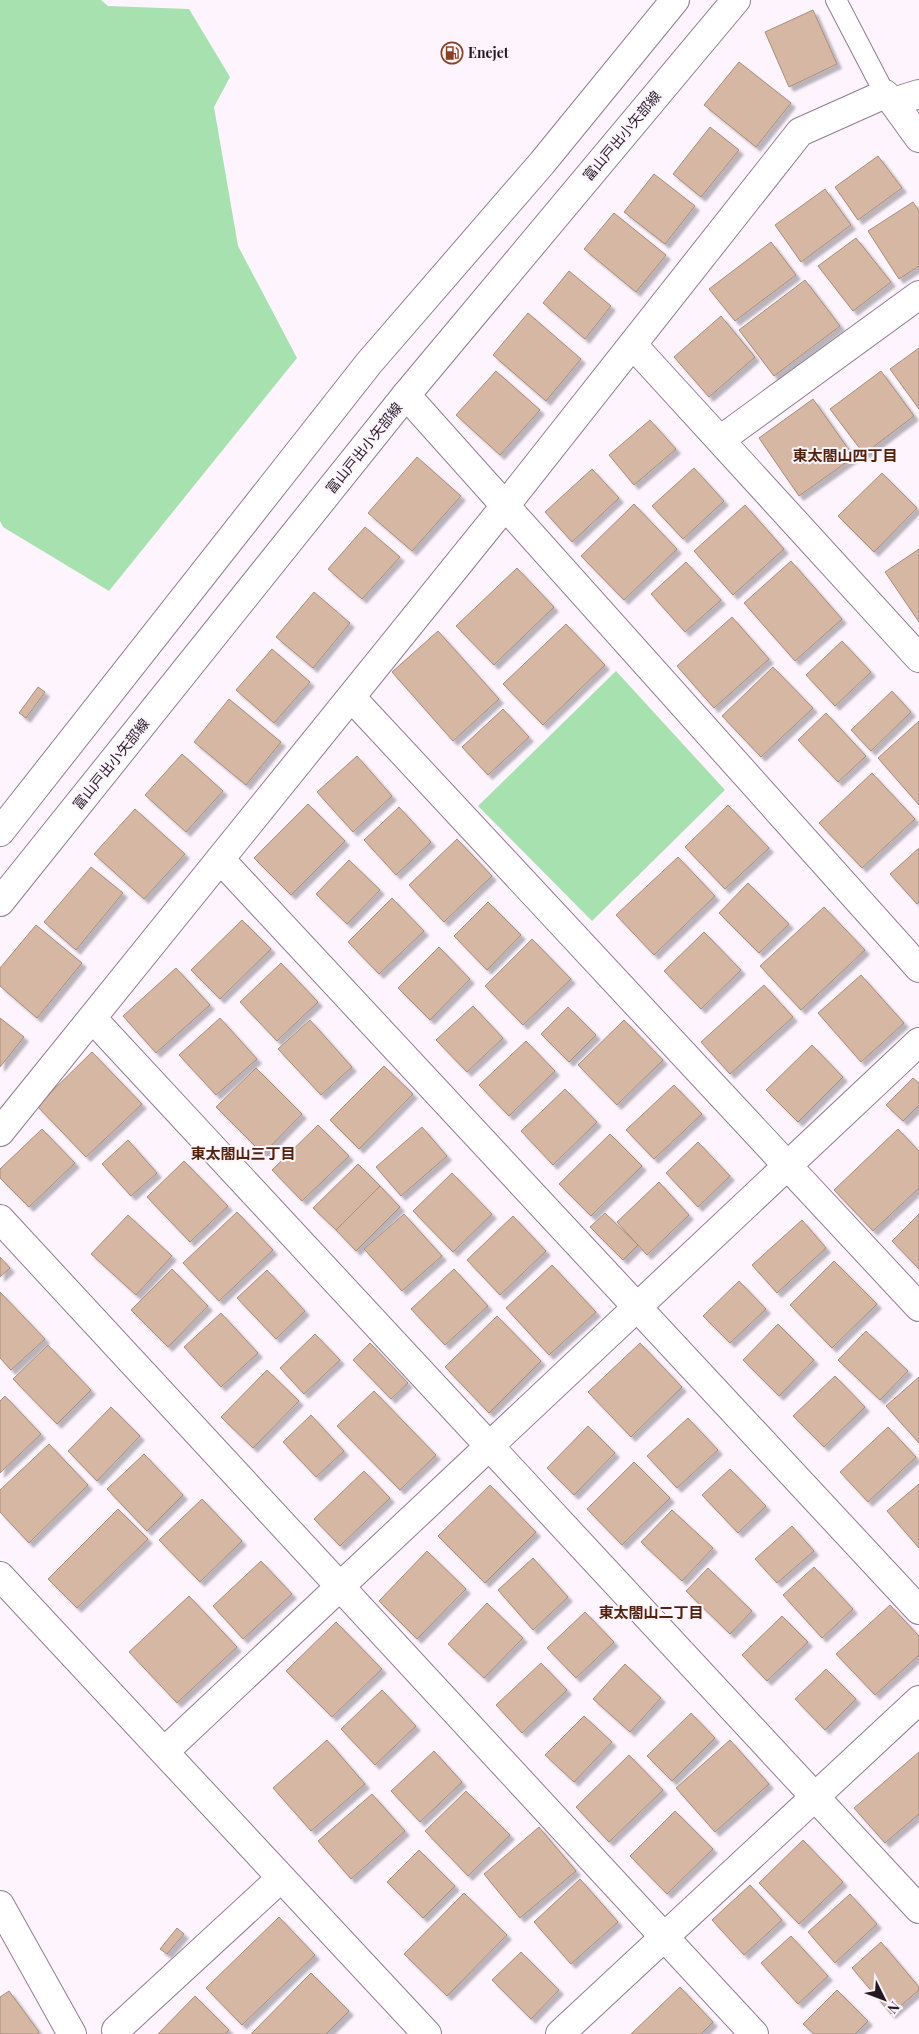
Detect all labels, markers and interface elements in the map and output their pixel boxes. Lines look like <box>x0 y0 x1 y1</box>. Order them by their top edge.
fuel station icon: Enejet <box>440 41 464 65</box>
place label: Enejet <box>468 43 509 62</box>
street label: 富山戸出小矢部線 <box>578 87 665 185</box>
street label: 富山戸出小矢部線 <box>321 398 406 497</box>
district label: 東太閤山四丁目 <box>792 445 898 465</box>
street label: 富山戸出小矢部線 <box>68 714 153 813</box>
district label: 東太閤山三丁目 <box>190 1143 296 1163</box>
district label: 東太閤山二丁目 <box>598 1602 704 1622</box>
north arrow <box>859 1974 909 2024</box>
text: N <box>884 1998 904 2018</box>

